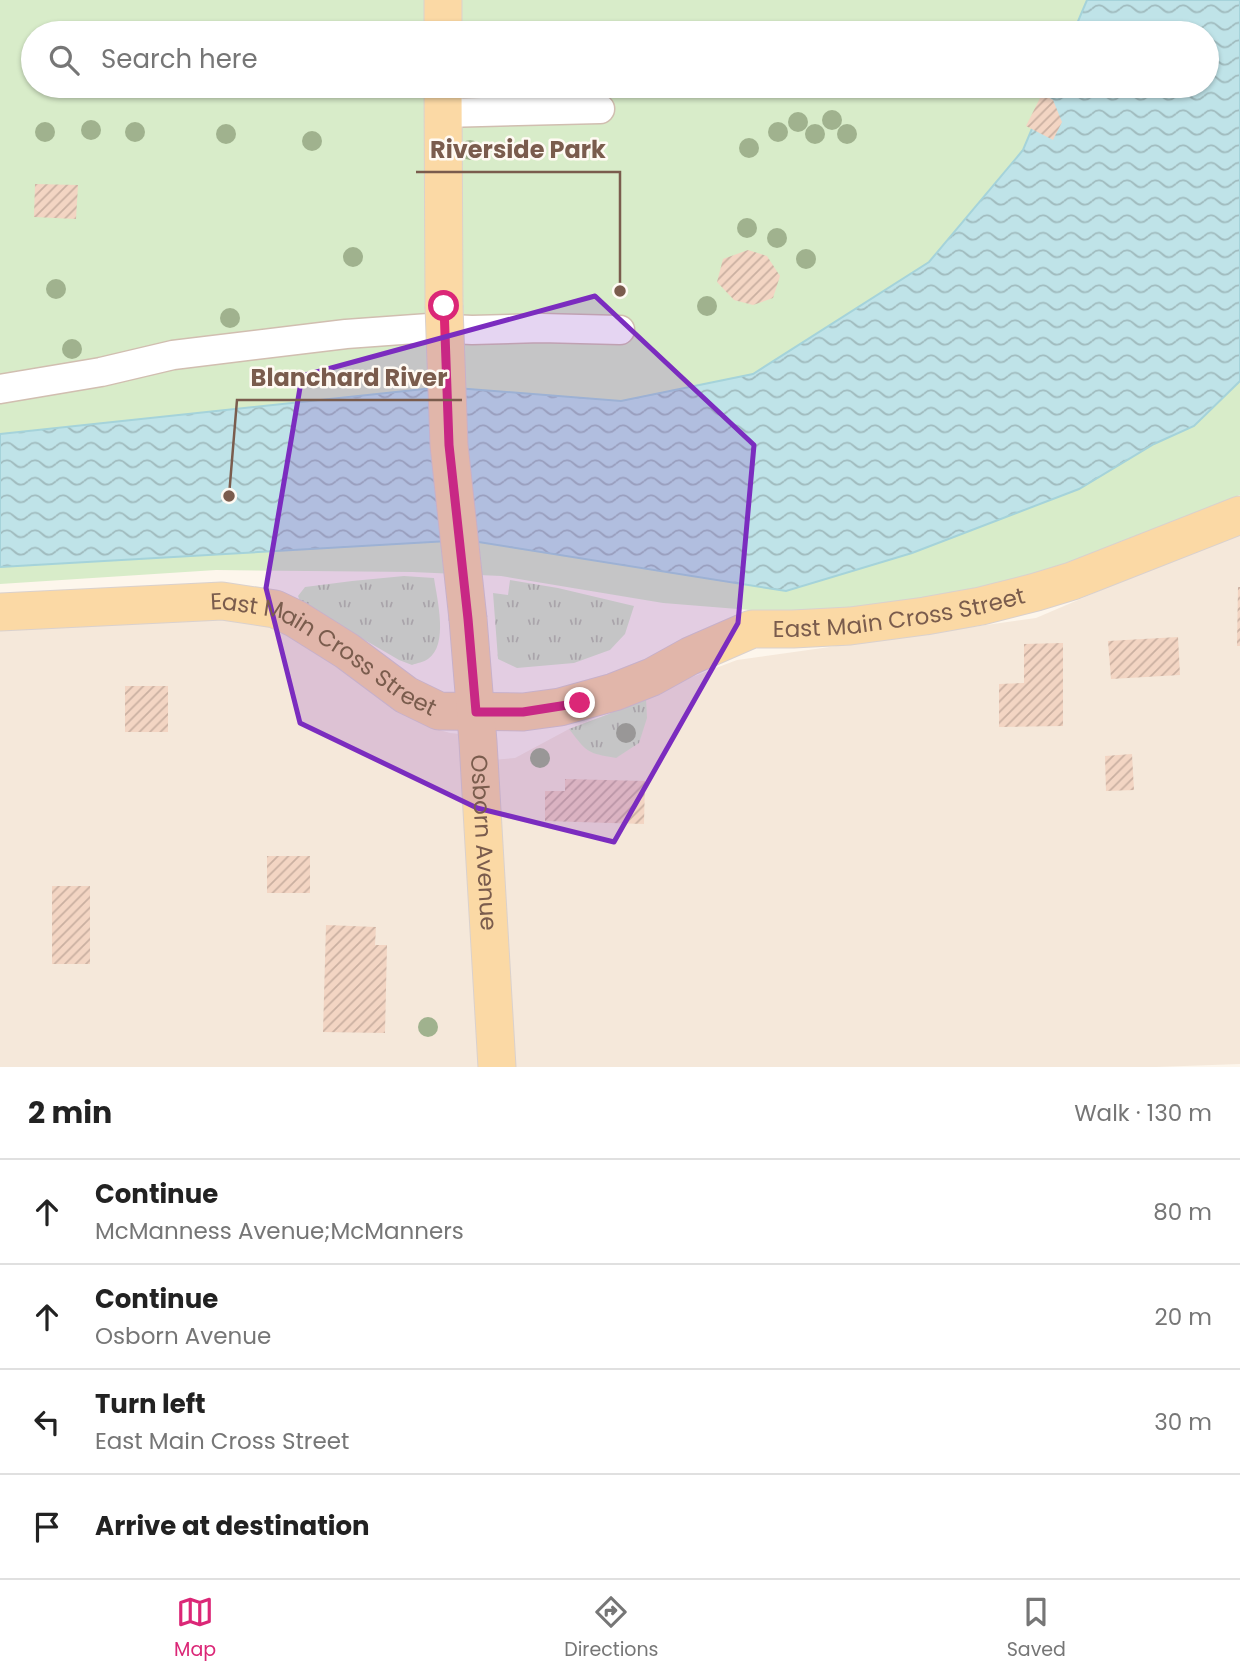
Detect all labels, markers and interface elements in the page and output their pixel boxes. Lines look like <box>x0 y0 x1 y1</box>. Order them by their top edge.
search box <box>21 21 1219 98</box>
icon: search <box>45 41 83 79</box>
text: Search here <box>101 41 258 77</box>
callout: Riverside Park <box>416 127 620 172</box>
text: Riverside Park <box>430 133 606 166</box>
route start <box>428 290 459 321</box>
callout: Blanchard River <box>237 355 462 400</box>
text: Blanchard River <box>251 361 447 394</box>
street label: East Main Cross Street <box>773 579 1028 645</box>
street label: East Main Cross Street <box>210 585 442 723</box>
route end <box>564 687 595 718</box>
street label: Osborn Avenue <box>463 753 505 931</box>
text: 2 min <box>28 1091 112 1134</box>
text: Walk · 130 m <box>1074 1097 1212 1129</box>
text: Continue <box>95 1176 218 1212</box>
icon: ahead <box>28 1193 66 1231</box>
text: 80 m <box>1153 1196 1212 1228</box>
text: McManness Avenue;McManners <box>95 1215 464 1247</box>
text: Continue <box>95 1281 218 1317</box>
icon: ahead <box>28 1298 66 1336</box>
text: 20 m <box>1154 1301 1212 1333</box>
text: Osborn Avenue <box>95 1320 271 1352</box>
text: Turn left <box>95 1386 206 1422</box>
icon: left <box>28 1403 66 1441</box>
text: 30 m <box>1154 1406 1212 1438</box>
text: East Main Cross Street <box>95 1425 349 1457</box>
icon: arrive <box>28 1508 66 1546</box>
text: Arrive at destination <box>95 1508 370 1544</box>
tab: Map <box>174 1593 216 1664</box>
tab: Directions <box>564 1593 659 1664</box>
tab: Saved <box>1007 1593 1066 1664</box>

